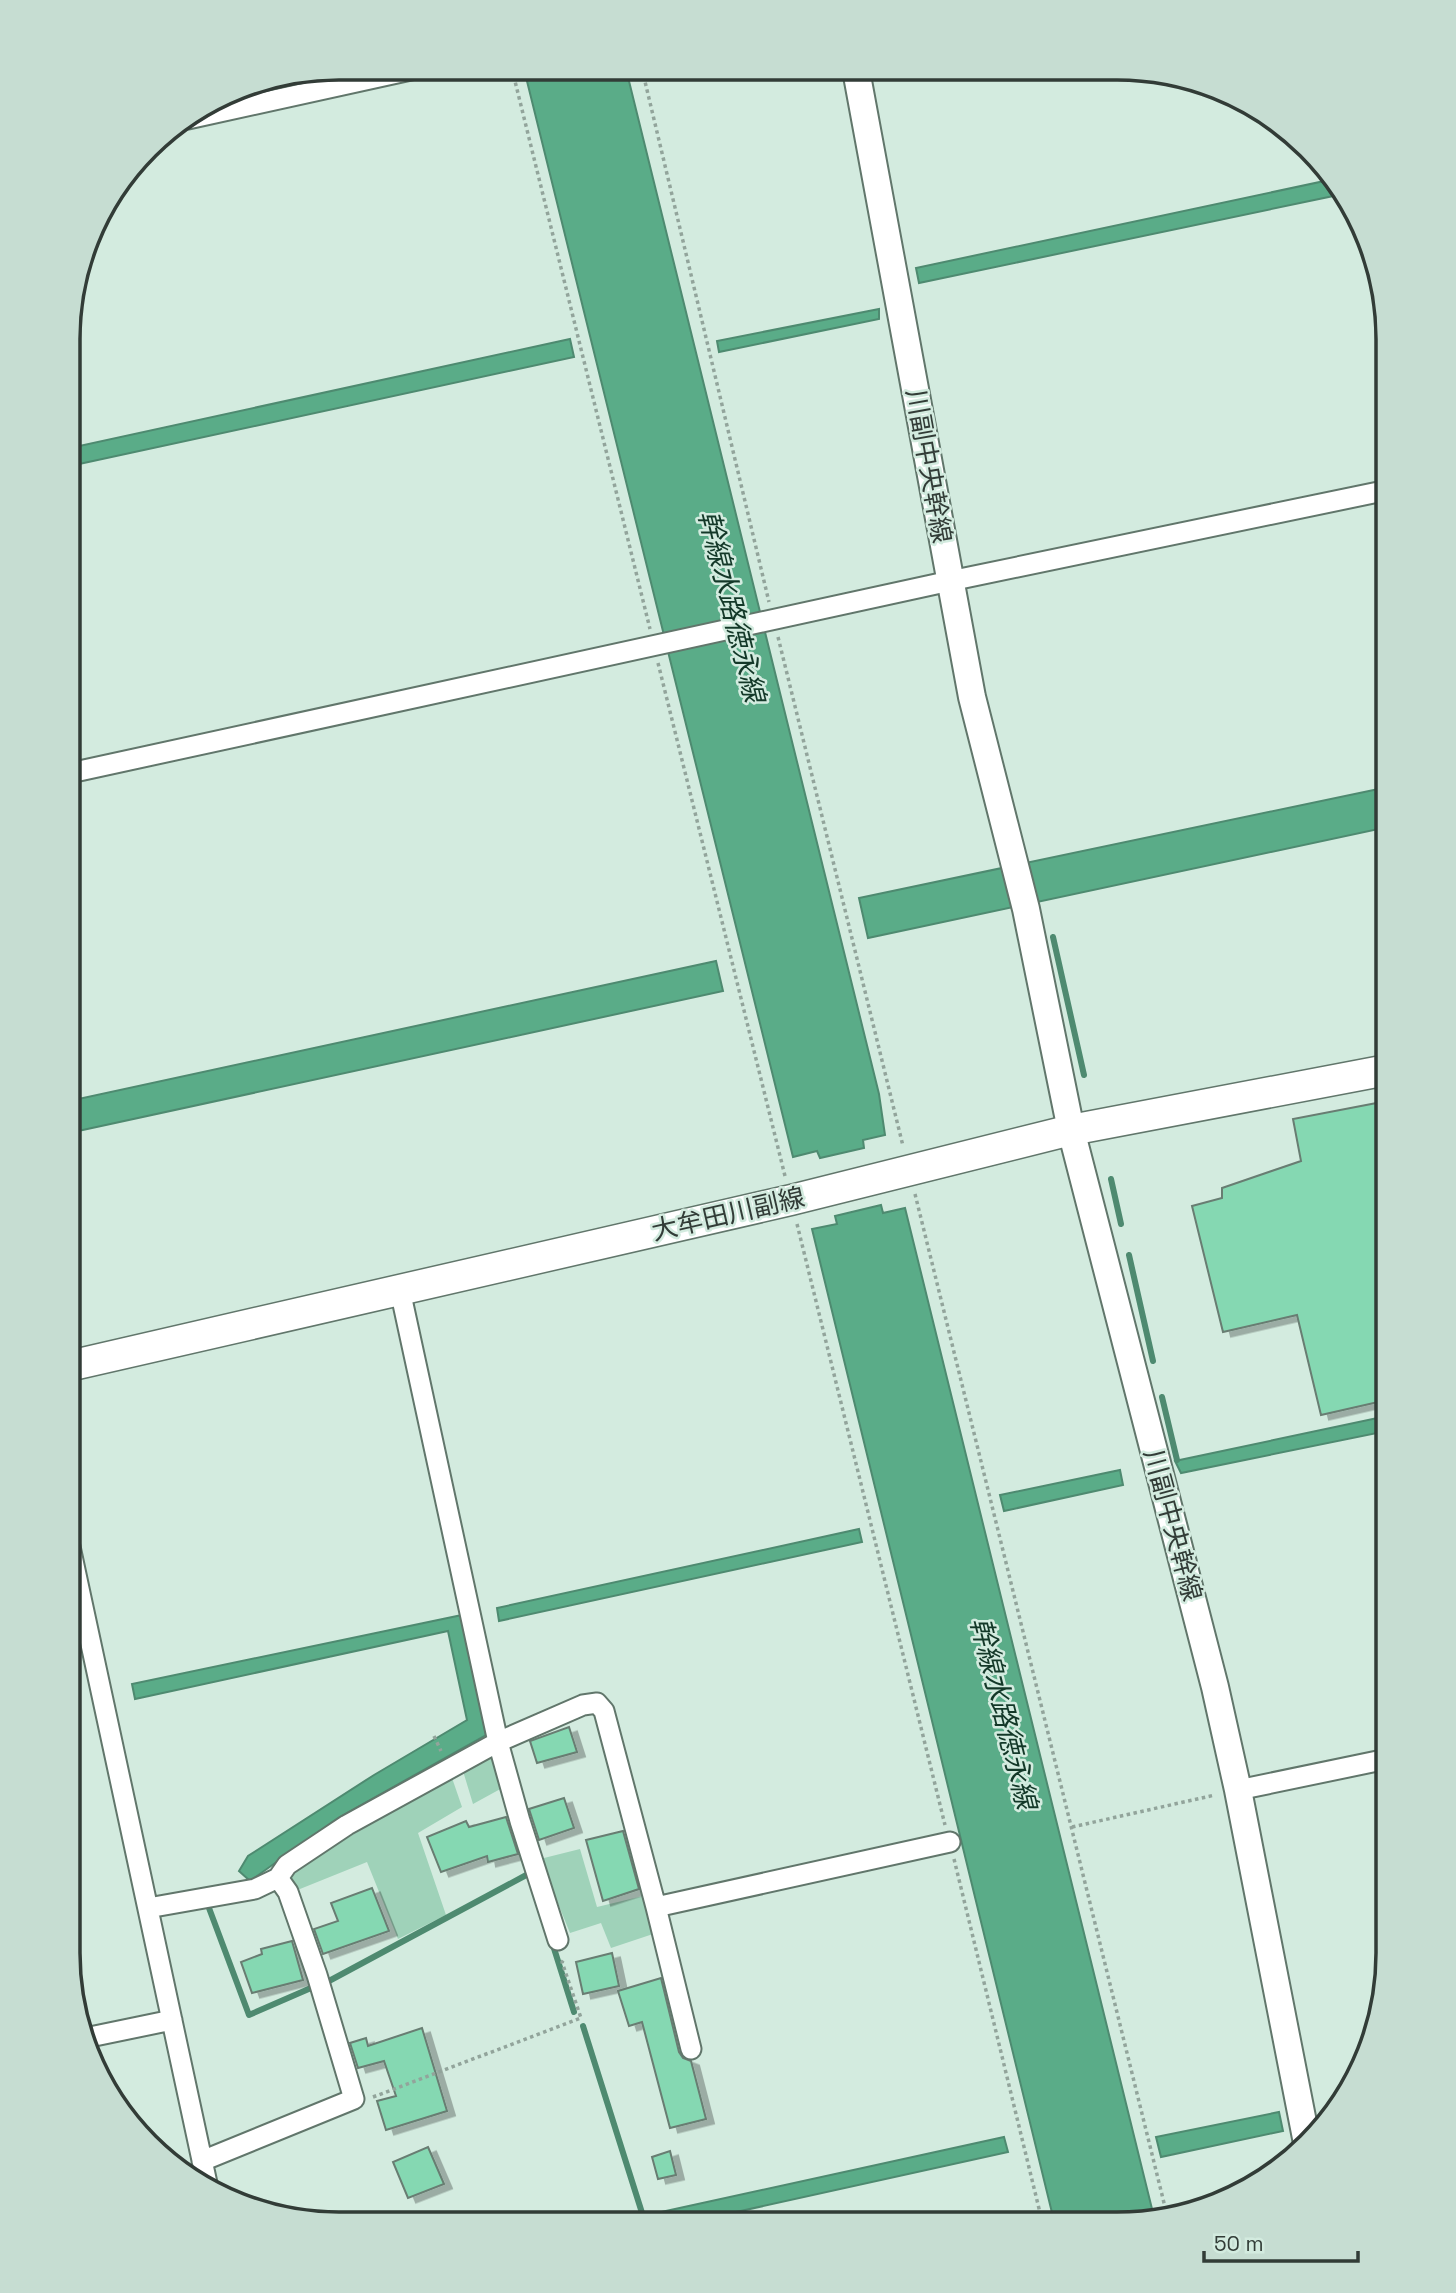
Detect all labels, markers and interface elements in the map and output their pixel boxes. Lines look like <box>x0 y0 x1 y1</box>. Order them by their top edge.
street label: 川副中央幹線 <box>899 386 959 546</box>
water label: 幹線水路徳永線 <box>691 507 774 708</box>
street label: 大牟田川副線 <box>648 1180 808 1248</box>
street label: 川副中央幹線 <box>1136 1445 1210 1605</box>
water label: 幹線水路徳永線 <box>963 1614 1046 1815</box>
scale bar <box>1204 2220 1358 2264</box>
text: 50 m <box>1214 2230 1264 2257</box>

